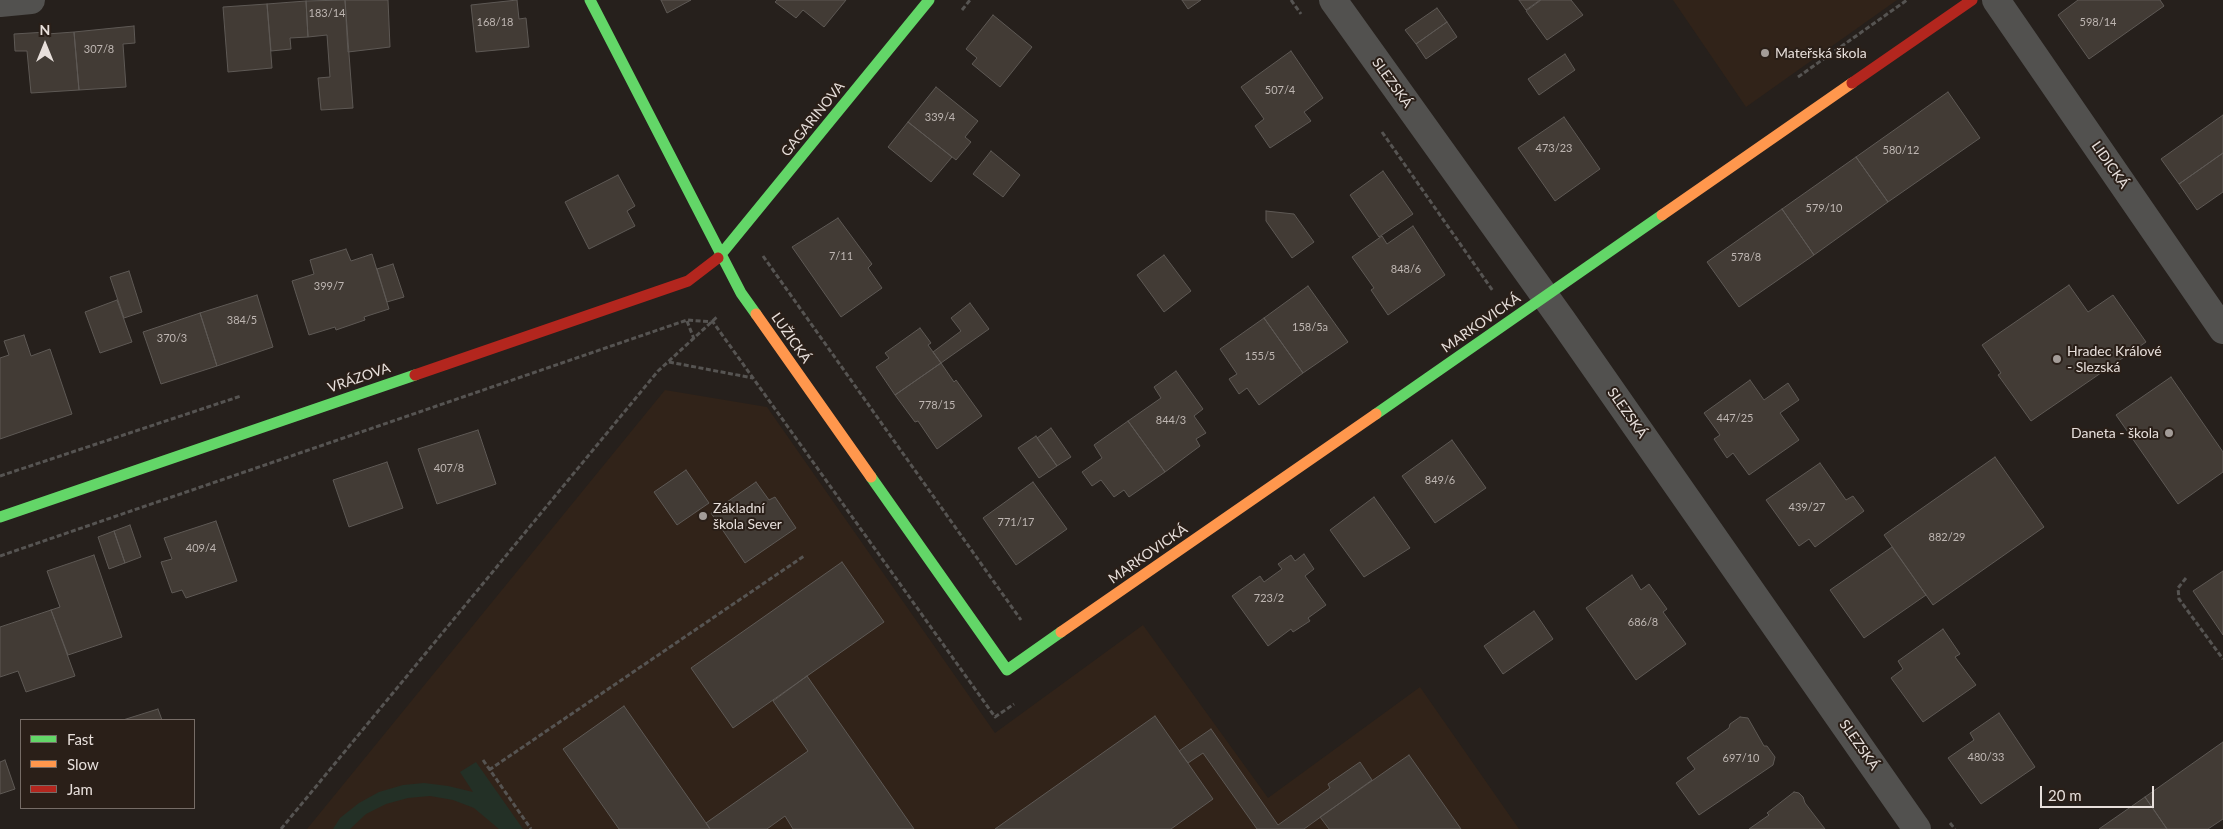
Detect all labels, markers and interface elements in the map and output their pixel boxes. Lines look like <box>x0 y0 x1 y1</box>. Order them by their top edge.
house number: 183/14 <box>309 6 345 20</box>
house number: 168/18 <box>477 15 513 29</box>
house number: 598/14 <box>2080 15 2116 29</box>
north arrow <box>20 20 70 70</box>
text: N <box>40 21 50 38</box>
house number: 307/8 <box>84 42 114 56</box>
place label: Mateřská škola <box>1775 45 1867 61</box>
marker: Mateřská škola <box>1759 47 1771 59</box>
street label: SLEZSKÁ <box>1368 55 1416 111</box>
street label: GAGARINOVA <box>778 78 848 160</box>
house number: 507/4 <box>1265 83 1295 97</box>
house number: 339/4 <box>925 110 955 124</box>
street label: LIDICKÁ <box>2088 138 2132 192</box>
house number: 473/23 <box>1536 141 1572 155</box>
house number: 580/12 <box>1883 143 1919 157</box>
house number: 579/10 <box>1806 201 1842 215</box>
house number: 7/11 <box>829 249 853 263</box>
house number: 578/8 <box>1731 250 1761 264</box>
house number: 848/6 <box>1391 262 1421 276</box>
house number: 399/7 <box>314 279 344 293</box>
street label: MARKOVICKÁ <box>1438 290 1524 356</box>
street label: LUŽICKÁ <box>768 310 814 366</box>
house number: 384/5 <box>227 313 257 327</box>
house number: 158/5a <box>1292 320 1328 334</box>
house number: 370/3 <box>157 331 187 345</box>
place label: Hradec Králové - Slezská <box>2067 343 2162 376</box>
house number: 155/5 <box>1245 349 1275 363</box>
marker: Hradec Králové - Slezská <box>2051 353 2063 365</box>
street label: VRÁZOVA <box>326 359 392 397</box>
street label: SLEZSKÁ <box>1604 385 1650 441</box>
house number: 778/15 <box>919 398 955 412</box>
house number: 447/25 <box>1717 411 1753 425</box>
house number: 844/3 <box>1156 413 1186 427</box>
place label: Daneta - škola <box>2071 425 2159 441</box>
marker: Daneta - škola <box>2163 427 2175 439</box>
house number: 407/8 <box>434 461 464 475</box>
house number: 849/6 <box>1425 473 1455 487</box>
place label: Základní škola Sever <box>713 500 782 532</box>
house number: 439/27 <box>1789 500 1825 514</box>
marker: Základní škola Sever <box>697 510 709 522</box>
house number: 771/17 <box>998 515 1034 529</box>
street label: MARKOVICKÁ <box>1105 521 1191 587</box>
house number: 882/29 <box>1929 530 1965 544</box>
house number: 409/4 <box>186 541 216 555</box>
house number: 723/2 <box>1254 591 1284 605</box>
house number: 686/8 <box>1628 615 1658 629</box>
street label: SLEZSKÁ <box>1836 717 1882 773</box>
legend <box>20 719 195 809</box>
text: Fast <box>67 730 94 748</box>
house number: 480/33 <box>1968 750 2004 764</box>
house number: 697/10 <box>1723 751 1759 765</box>
text: Slow <box>67 755 99 773</box>
scale bar <box>2043 776 2157 808</box>
text: Jam <box>67 780 93 798</box>
text: 20 m <box>2048 786 2082 804</box>

